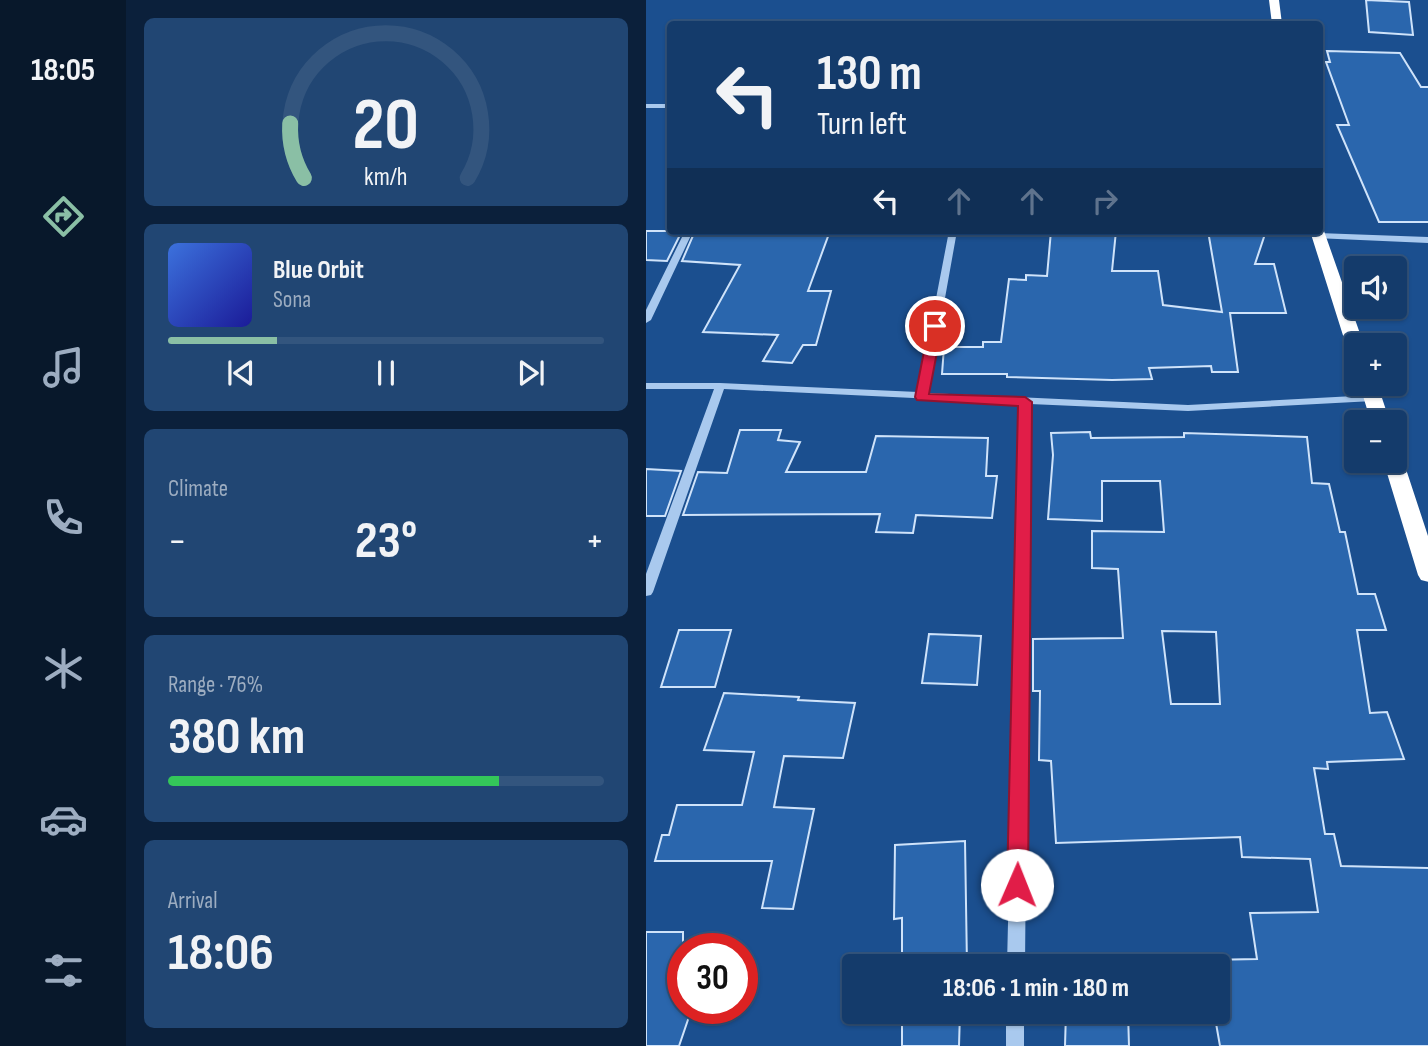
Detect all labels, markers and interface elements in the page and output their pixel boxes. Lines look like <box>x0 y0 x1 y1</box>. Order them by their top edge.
text: 130 m <box>817 45 922 104</box>
icon: left <box>702 49 793 140</box>
text: 18:05 <box>31 51 95 90</box>
text: 20 <box>353 82 419 170</box>
text: Turn left <box>817 105 907 144</box>
text: km/h <box>364 162 408 193</box>
icon: left <box>867 182 905 220</box>
icon: ahead <box>940 182 978 220</box>
icon: ahead <box>1013 182 1051 220</box>
icon: right <box>1086 182 1124 220</box>
icon: directions <box>39 192 88 241</box>
text: Blue Orbit <box>273 255 364 286</box>
map controls <box>1344 256 1407 473</box>
button: sound <box>1344 256 1407 319</box>
text: Sona <box>273 286 311 314</box>
pin <box>905 296 965 356</box>
icon: arrive <box>916 307 954 345</box>
button: + <box>1344 333 1407 396</box>
icon: music <box>39 343 88 392</box>
icon: previous <box>222 354 260 392</box>
icon: pause <box>367 354 405 392</box>
icon: next <box>512 354 550 392</box>
button: − <box>1344 410 1407 473</box>
text: Climate <box>168 475 228 503</box>
icon: phone <box>39 493 88 542</box>
text: 23° <box>355 510 417 573</box>
text: − <box>168 519 187 564</box>
text: + <box>585 519 604 564</box>
icon: climate <box>39 644 88 693</box>
text: Range · 76% <box>168 671 263 699</box>
text: 380 km <box>168 706 305 769</box>
icon: car <box>39 795 88 844</box>
position arrow <box>980 848 1054 922</box>
text: Arrival <box>168 887 217 915</box>
text: 18:06 <box>168 922 274 985</box>
speed limit sign: 30 <box>667 933 758 1024</box>
icon: filters <box>39 946 88 995</box>
text: 18:06 · 1 min · 180 m <box>943 973 1129 1004</box>

